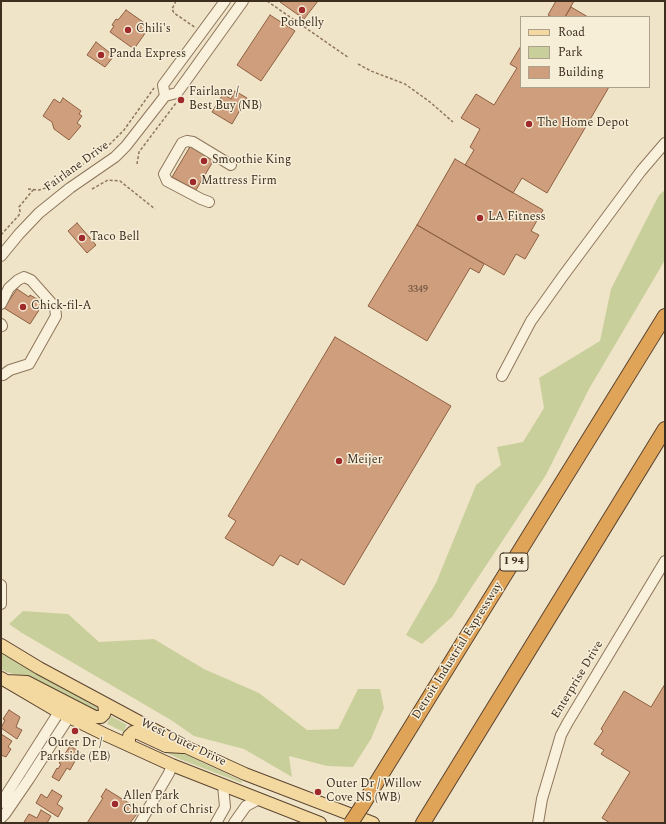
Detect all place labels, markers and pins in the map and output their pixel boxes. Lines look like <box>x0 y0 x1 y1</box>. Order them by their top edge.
marker: Potbelly <box>297 5 307 15</box>
place label: Potbelly <box>280 17 324 31</box>
place label: Chili's <box>136 23 171 37</box>
marker: Chili's <box>123 25 133 35</box>
place label: Panda Express <box>109 48 186 62</box>
marker: Panda Express <box>96 50 106 60</box>
place label: Fairlane / Best Buy (NB) <box>189 86 262 114</box>
marker: Fairlane / Best Buy (NB) <box>176 95 186 105</box>
place label: The Home Depot <box>537 117 629 131</box>
marker: The Home Depot <box>524 119 534 129</box>
place label: Smoothie King <box>212 154 291 168</box>
marker: Smoothie King <box>199 156 209 166</box>
place label: Mattress Firm <box>201 175 277 189</box>
marker: Mattress Firm <box>188 177 198 187</box>
place label: LA Fitness <box>488 211 546 225</box>
marker: LA Fitness <box>475 213 485 223</box>
place label: Taco Bell <box>90 231 140 245</box>
marker: Taco Bell <box>77 233 87 243</box>
place label: Chick-fil-A <box>31 300 91 314</box>
marker: Chick-fil-A <box>18 302 28 312</box>
place label: Meijer <box>347 454 382 468</box>
marker: Meijer <box>334 456 344 466</box>
marker: Outer Dr / Parkside (EB) <box>70 726 80 736</box>
place label: Outer Dr / Parkside (EB) <box>40 737 110 765</box>
place label: Outer Dr / Willow Cove NS (WB) <box>326 778 421 806</box>
marker: Outer Dr / Willow Cove NS (WB) <box>313 787 323 797</box>
place label: Allen Park Church of Christ <box>123 790 213 818</box>
marker: Allen Park Church of Christ <box>110 799 120 809</box>

